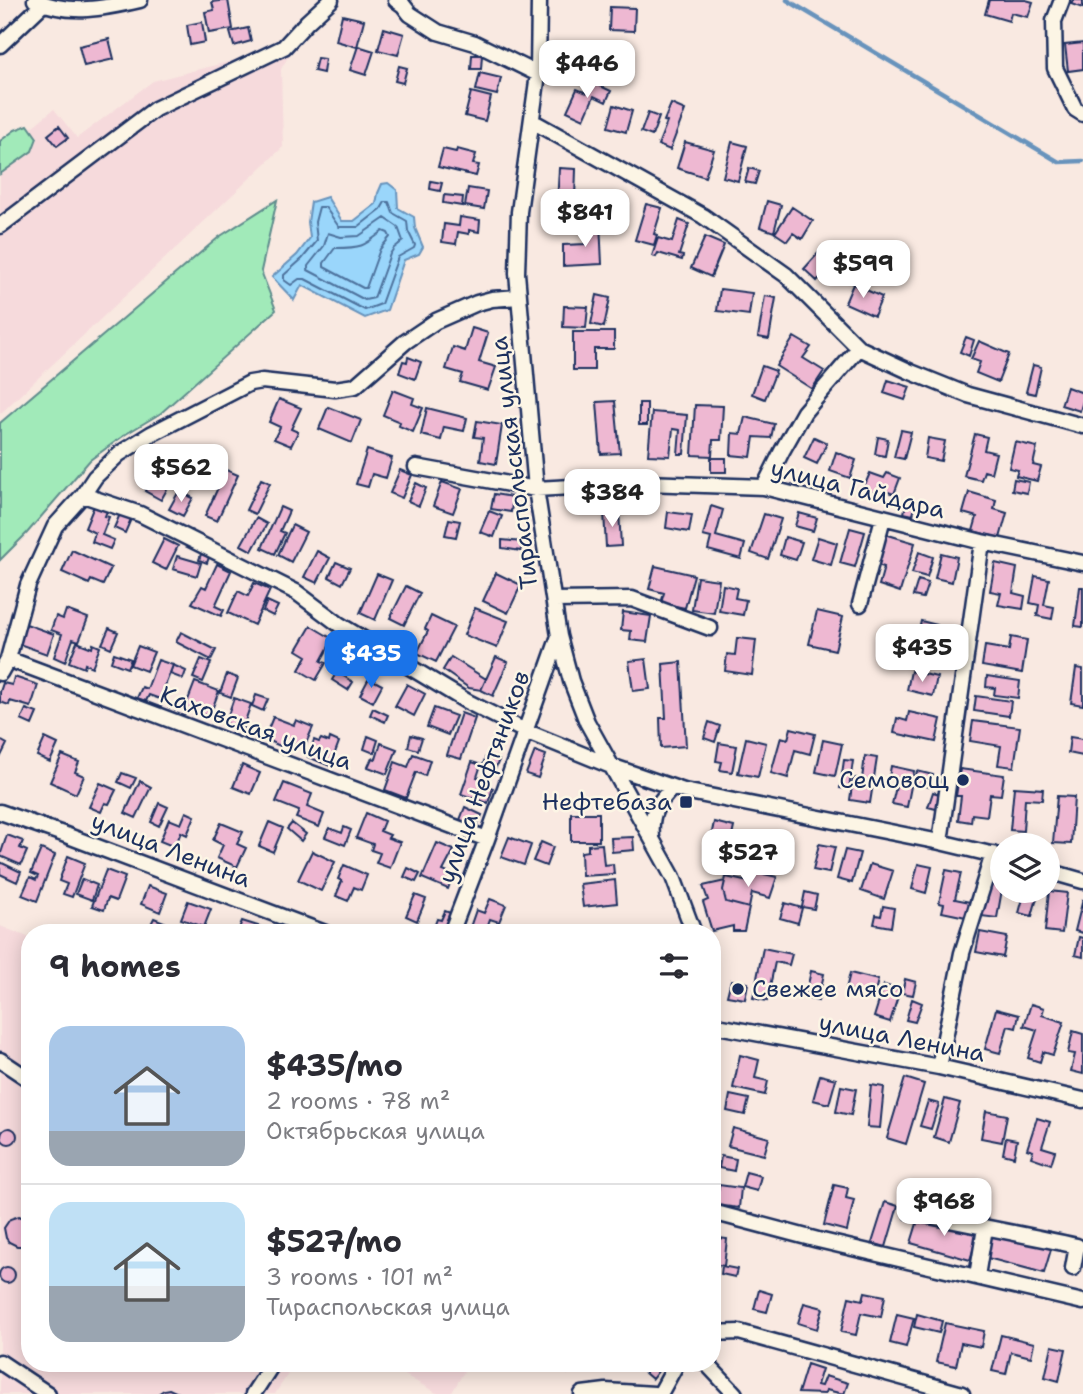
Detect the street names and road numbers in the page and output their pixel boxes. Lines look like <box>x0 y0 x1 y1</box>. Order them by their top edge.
street label: Тираспольская улица <box>483 335 545 591</box>
street label: улица Гайдара <box>767 452 949 526</box>
street label: улица Нефтяников <box>431 666 537 888</box>
street label: Каховская улица <box>156 678 357 778</box>
street label: улица Ленина <box>87 805 255 895</box>
street label: улица Ленина <box>816 1006 988 1070</box>

